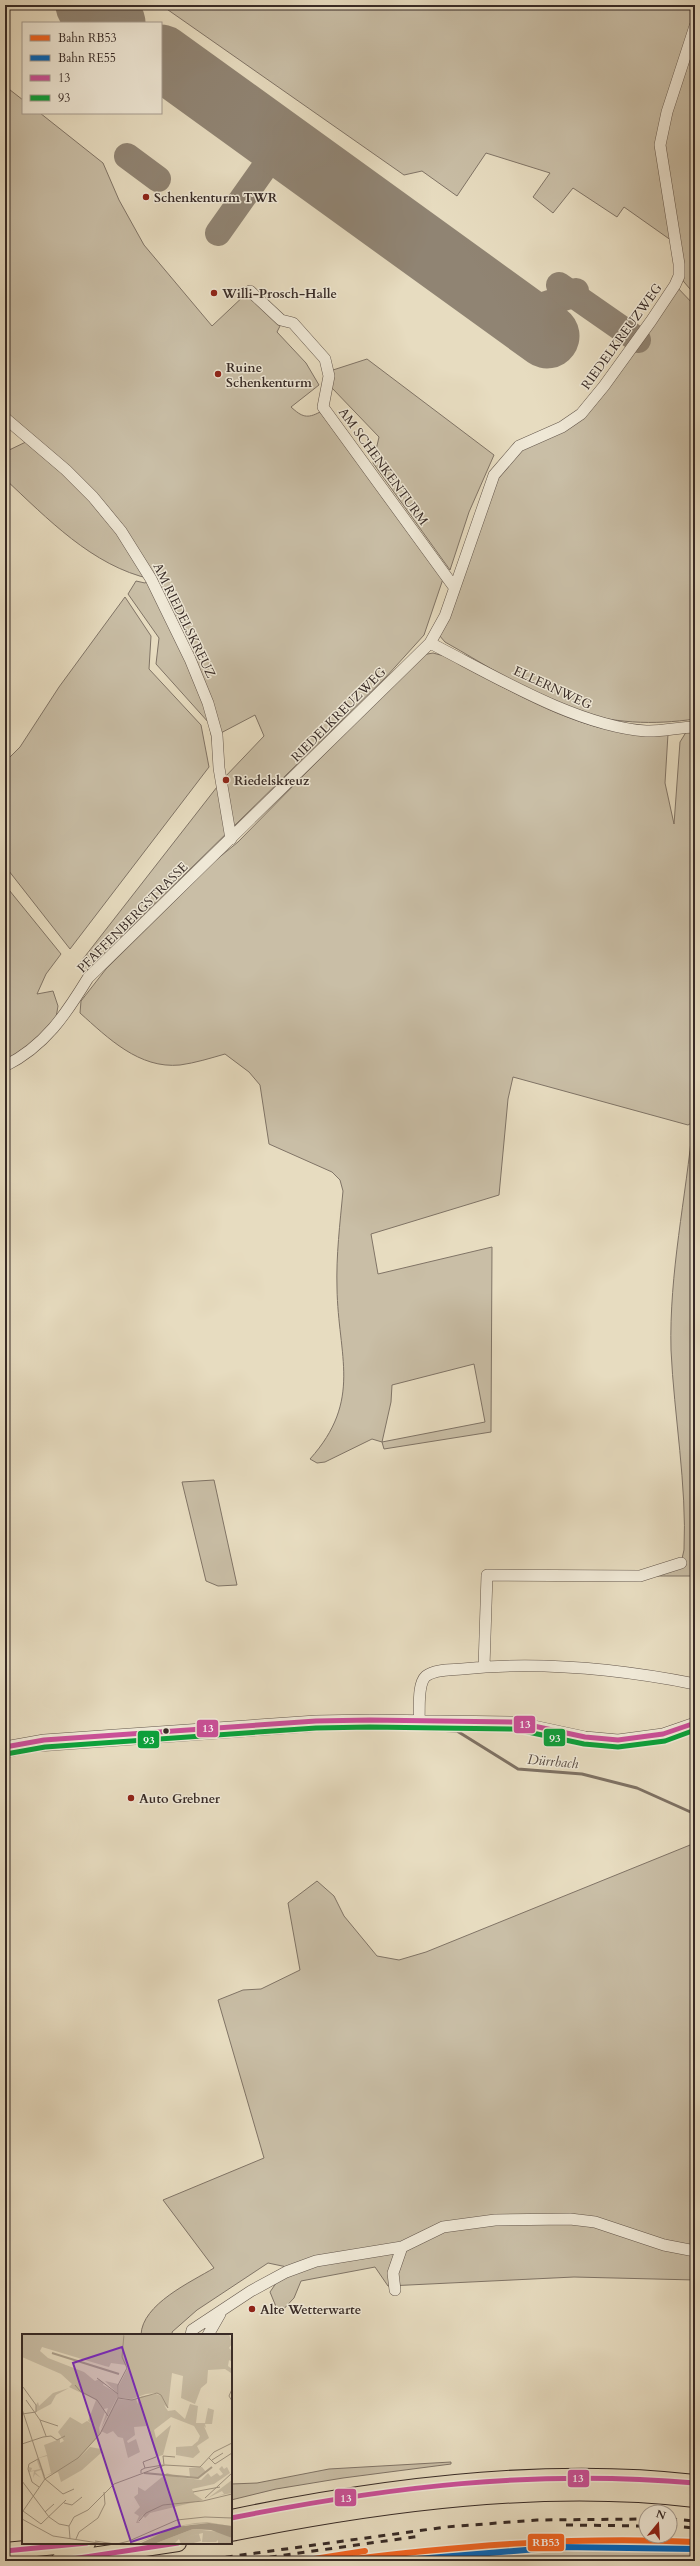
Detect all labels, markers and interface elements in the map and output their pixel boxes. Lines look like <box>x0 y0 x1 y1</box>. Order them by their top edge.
legend <box>22 22 162 114</box>
text: Bahn RB53 <box>58 30 117 46</box>
text: Bahn RE55 <box>58 50 116 66</box>
text: 13 <box>58 70 70 86</box>
text: 93 <box>58 90 70 106</box>
place label: Schenkenturm TWR <box>154 189 278 207</box>
marker: Schenkenturm TWR <box>141 192 151 202</box>
street label: RIEDELKREUZWEG <box>577 280 666 393</box>
place label: Willi-Prosch-Halle <box>221 285 337 303</box>
marker: Willi-Prosch-Halle <box>209 288 219 298</box>
place label: Ruine Schenkenturm <box>226 359 312 392</box>
marker: Ruine Schenkenturm <box>213 369 223 379</box>
street label: AM SCHENKENTURM <box>334 404 432 529</box>
street label: AM RIEDELSKREUZ <box>148 560 220 681</box>
street label: ELLERNWEG <box>510 662 595 714</box>
street label: RIEDELKREUZWEG <box>287 663 390 766</box>
place label: Riedelskreuz <box>234 772 310 790</box>
marker: Riedelskreuz <box>221 775 231 785</box>
street label: PFAFFENBERGSTRASSE <box>73 858 192 977</box>
line badge: 13 <box>513 1715 536 1734</box>
text: 13 <box>519 1717 531 1732</box>
line badge: 13 <box>196 1719 219 1738</box>
text: 13 <box>202 1721 214 1736</box>
unlabelled marker <box>161 1726 171 1736</box>
line badge: 93 <box>543 1728 566 1747</box>
line badge: 93 <box>137 1730 160 1749</box>
text: 93 <box>549 1731 561 1746</box>
text: 93 <box>143 1733 155 1748</box>
water label: Dürrbach <box>527 1750 580 1773</box>
place label: Auto Grebner <box>139 1790 221 1808</box>
marker: Auto Grebner <box>126 1793 136 1803</box>
place label: Alte Wetterwarte <box>260 2301 361 2319</box>
marker: Alte Wetterwarte <box>247 2304 257 2314</box>
inset map <box>22 2334 232 2544</box>
line badge: 13 <box>567 2469 590 2488</box>
text: 13 <box>572 2471 584 2486</box>
line badge: 13 <box>334 2488 357 2507</box>
text: 13 <box>340 2491 352 2506</box>
north arrow <box>638 2504 678 2544</box>
text: N <box>654 2506 668 2524</box>
line badge: RB53 <box>527 2533 565 2552</box>
text: RB53 <box>532 2535 560 2550</box>

